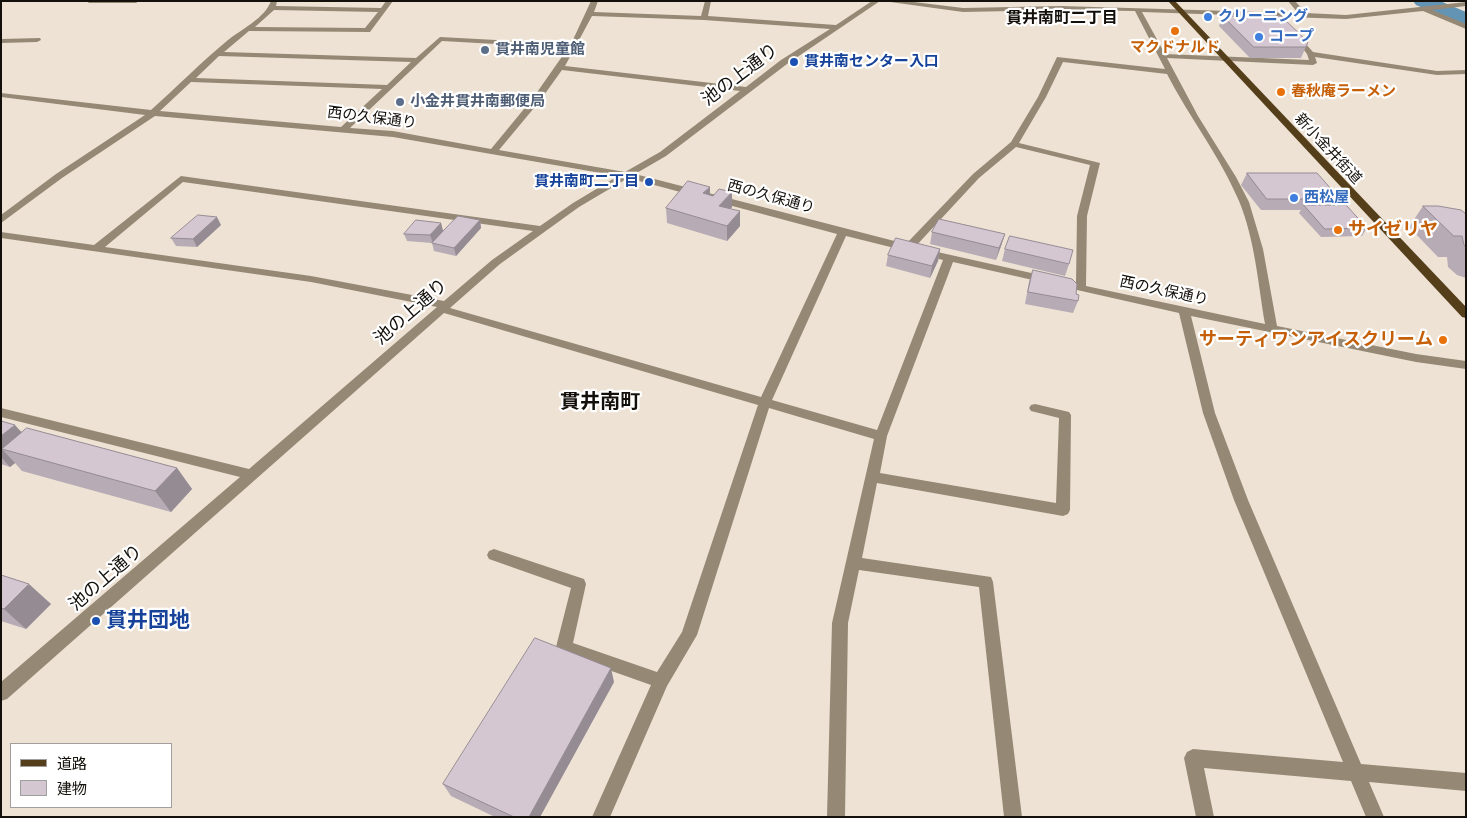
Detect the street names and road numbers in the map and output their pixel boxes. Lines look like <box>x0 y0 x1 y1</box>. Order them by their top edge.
street label: 池の上通り <box>698 39 782 111</box>
street label: 西の久保通り <box>326 104 418 132</box>
street label: 新小金井街道 <box>1291 110 1365 188</box>
street label: 西の久保通り <box>725 177 817 217</box>
street label: 西の久保通り <box>1118 273 1210 309</box>
street label: 池の上通り <box>370 274 452 350</box>
street label: 池の上通り <box>65 540 147 616</box>

